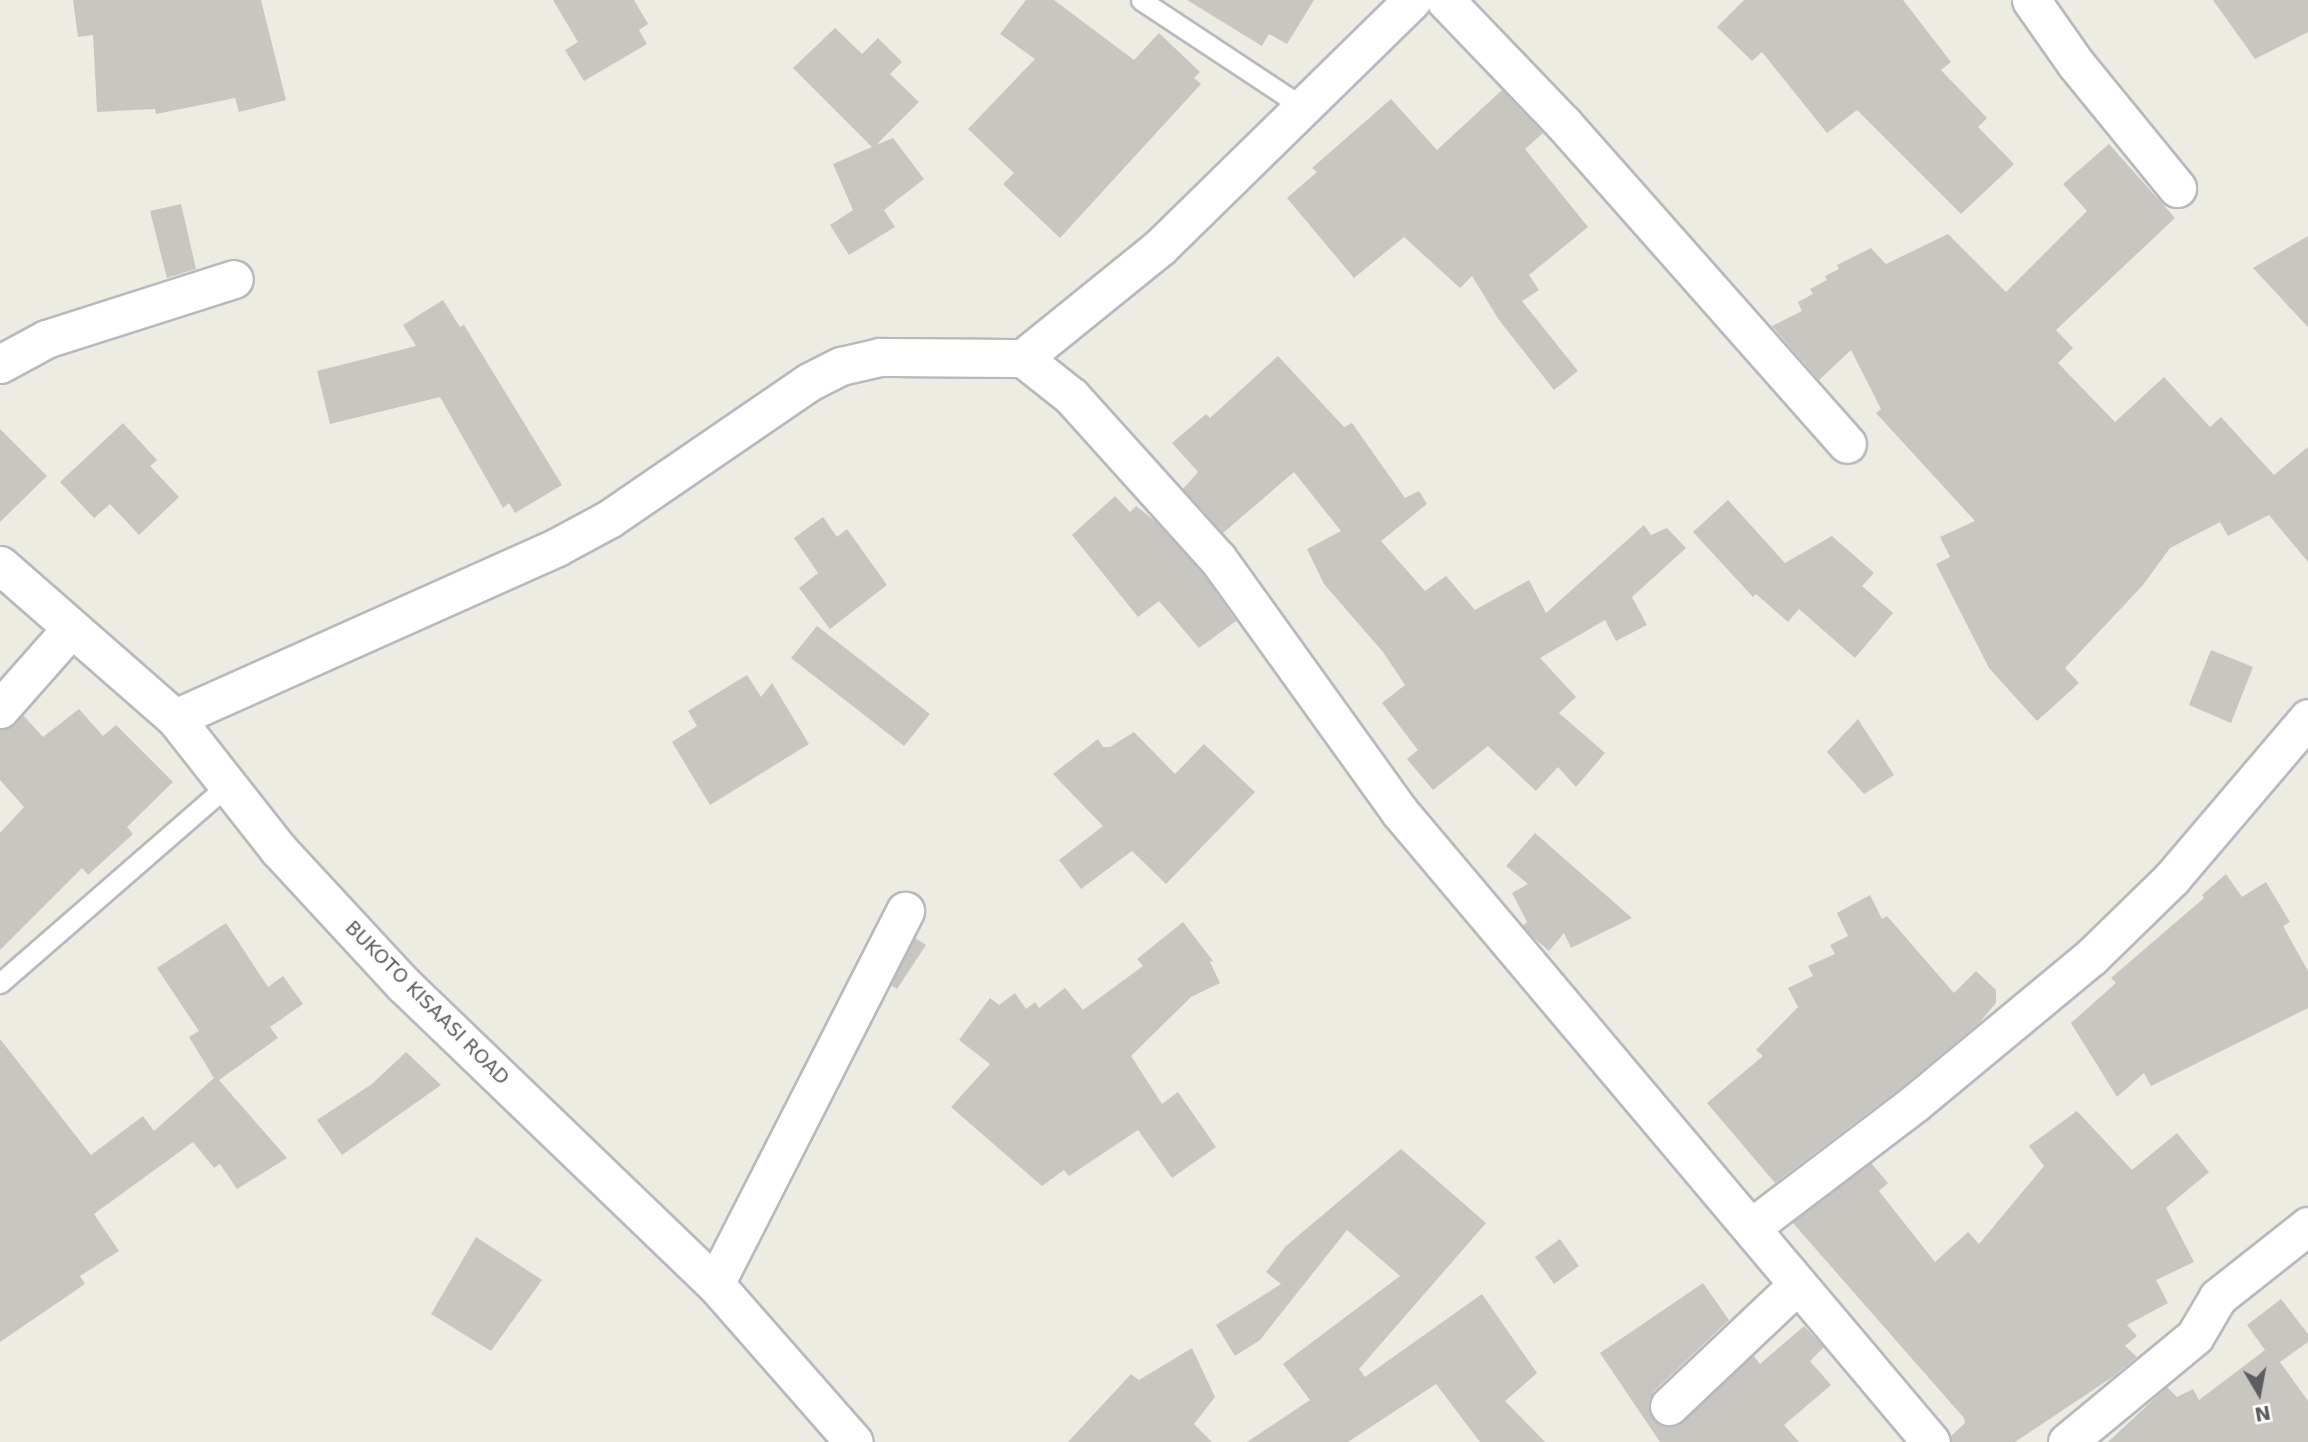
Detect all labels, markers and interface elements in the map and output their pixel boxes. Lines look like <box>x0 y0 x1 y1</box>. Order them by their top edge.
street label: BUKOTO KISAASI ROAD <box>340 916 514 1090</box>
north arrow <box>2224 1358 2294 1428</box>
text: N <box>2253 1401 2272 1426</box>

